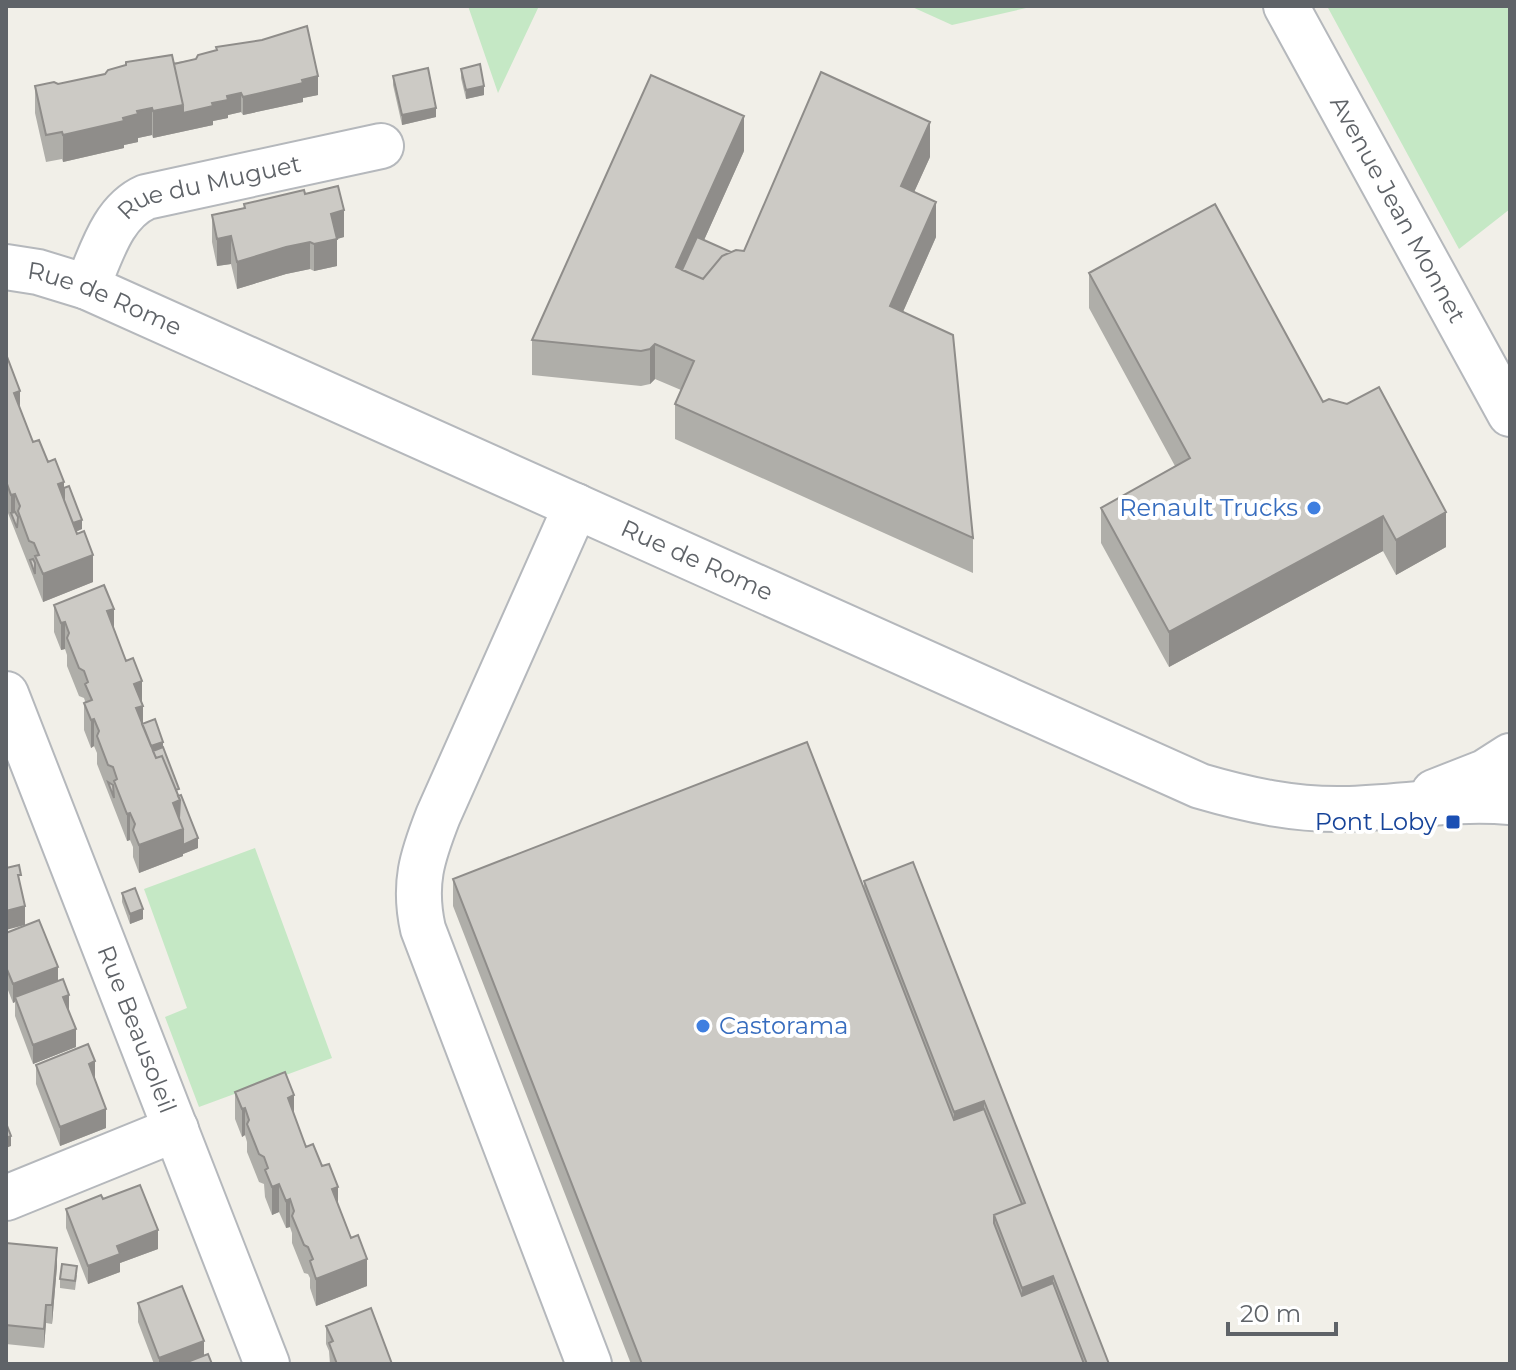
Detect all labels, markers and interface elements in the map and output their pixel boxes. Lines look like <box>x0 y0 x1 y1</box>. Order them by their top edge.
street label: Avenue Jean Monnet <box>1324 91 1472 328</box>
street label: Rue du Muguet <box>111 149 304 226</box>
street label: Rue de Rome <box>26 256 186 342</box>
place label: Renault Trucks <box>1119 493 1298 522</box>
marker: Renault Trucks <box>1305 499 1323 517</box>
street label: Rue de Rome <box>616 513 778 607</box>
place label: Pont Loby <box>1315 807 1437 836</box>
marker: Pont Loby <box>1444 813 1462 831</box>
street label: Rue Beausoleil <box>91 941 183 1117</box>
place label: Castorama <box>719 1011 848 1040</box>
marker: Castorama <box>694 1017 712 1035</box>
scale bar <box>1228 1286 1336 1336</box>
text: 20 m <box>1240 1299 1301 1328</box>

